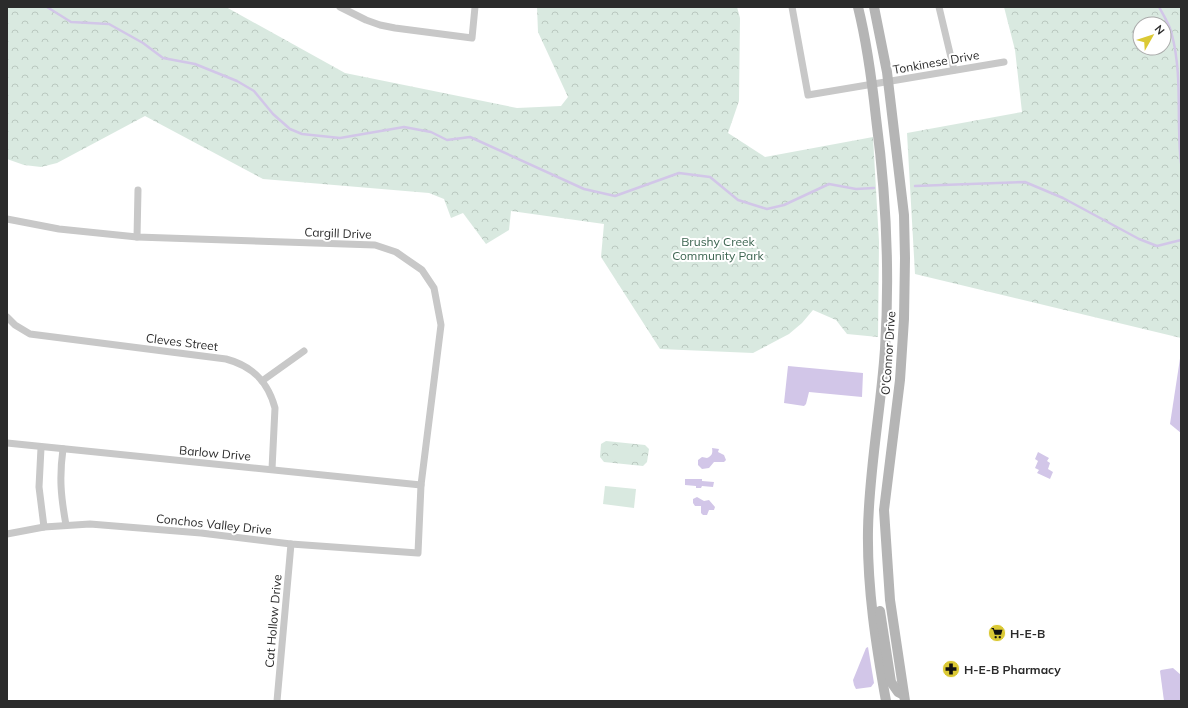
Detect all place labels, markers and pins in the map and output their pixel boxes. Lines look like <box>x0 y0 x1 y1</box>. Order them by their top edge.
supermarket icon: H-E-B <box>987 623 1007 643</box>
place label: H-E-B <box>1010 626 1045 641</box>
pharmacy icon: H-E-B Pharmacy <box>941 659 961 679</box>
place label: H-E-B Pharmacy <box>964 662 1061 677</box>

